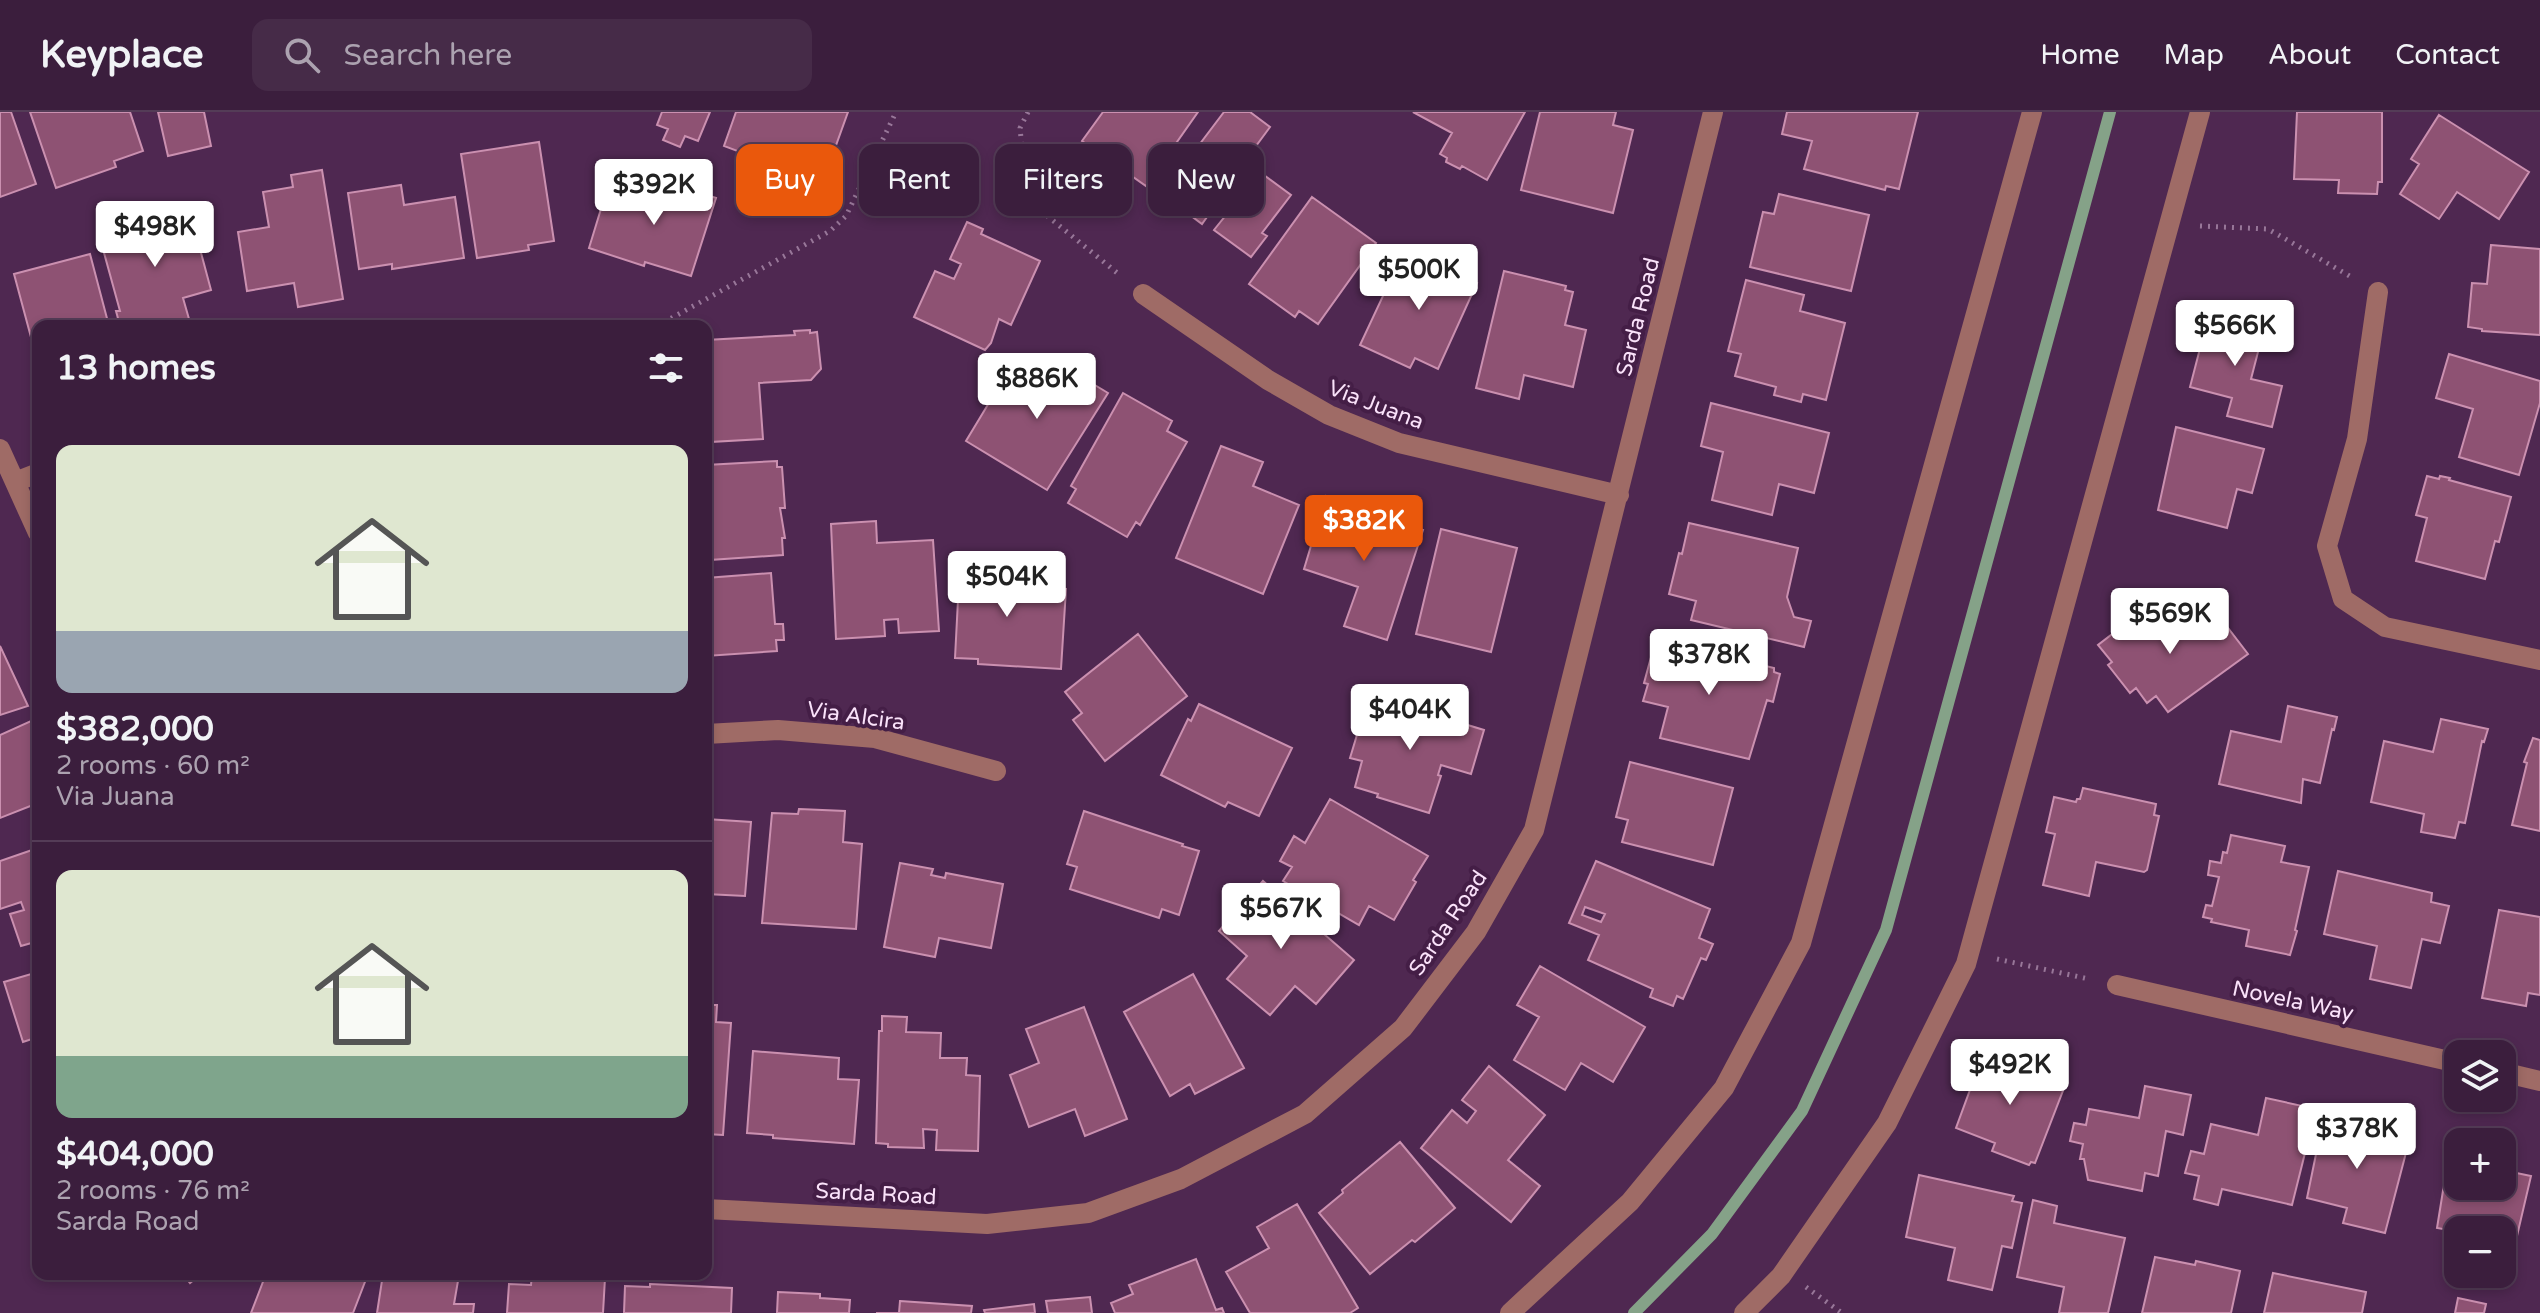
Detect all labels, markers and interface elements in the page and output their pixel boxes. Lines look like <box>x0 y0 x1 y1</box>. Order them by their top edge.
search box <box>252 19 812 91</box>
text: Keyplace <box>40 32 204 78</box>
icon: search <box>280 33 324 77</box>
text: Search here <box>344 37 512 74</box>
text: Home <box>2040 38 2120 72</box>
text: Map <box>2164 38 2224 72</box>
text: About <box>2268 38 2351 72</box>
text: Contact <box>2395 38 2500 72</box>
chip: Buy <box>736 144 843 216</box>
chip: Rent <box>859 144 979 216</box>
chip: Filters <box>995 144 1132 216</box>
chip: New <box>1148 144 1264 216</box>
pin: $392K <box>598 159 710 227</box>
text: $392K <box>613 169 695 200</box>
pin: $498K <box>99 201 211 269</box>
text: $498K <box>114 211 196 242</box>
pin: $500K <box>1363 244 1475 312</box>
text: $500K <box>1378 254 1460 285</box>
street label: Sarda Road <box>1611 255 1665 379</box>
pin: $566K <box>2179 300 2291 368</box>
text: $566K <box>2194 310 2276 341</box>
icon: filters <box>644 346 688 390</box>
text: 13 homes <box>56 348 216 389</box>
pin: $886K <box>981 353 1093 421</box>
text: $886K <box>996 363 1078 394</box>
street label: Via Juana <box>1324 375 1428 435</box>
pin: $382K <box>1308 495 1420 563</box>
icon: home <box>300 497 444 641</box>
text: $382K <box>1323 505 1405 536</box>
pin: $504K <box>951 551 1063 619</box>
text: $504K <box>966 561 1048 592</box>
pin: $569K <box>2114 588 2226 656</box>
text: $569K <box>2129 598 2211 629</box>
pin: $378K <box>1653 629 1765 697</box>
text: $378K <box>1668 639 1750 670</box>
pin: $404K <box>1354 684 1466 752</box>
text: $404K <box>1369 694 1451 725</box>
street label: Via Alcira <box>805 696 907 736</box>
text: $382,000 <box>56 709 214 750</box>
text: 2 rooms · 60 m² <box>56 750 250 781</box>
text: Via Juana <box>56 781 175 812</box>
street label: Sarda Road <box>1403 865 1493 981</box>
pin: $567K <box>1225 883 1337 951</box>
text: $567K <box>1240 893 1322 924</box>
icon: home <box>300 922 444 1066</box>
street label: Novela Way <box>2230 975 2356 1027</box>
pin: $492K <box>1954 1039 2066 1107</box>
map controls <box>2444 1040 2516 1288</box>
button: layers <box>2444 1040 2516 1112</box>
text: $492K <box>1969 1049 2051 1080</box>
pin: $378K <box>2301 1103 2413 1171</box>
text: $378K <box>2316 1113 2398 1144</box>
button: + <box>2444 1128 2516 1200</box>
text: $404,000 <box>56 1134 214 1175</box>
text: 2 rooms · 76 m² <box>56 1175 250 1206</box>
street label: Sarda Road <box>815 1178 937 1210</box>
text: Sarda Road <box>56 1206 199 1237</box>
button: − <box>2444 1216 2516 1288</box>

